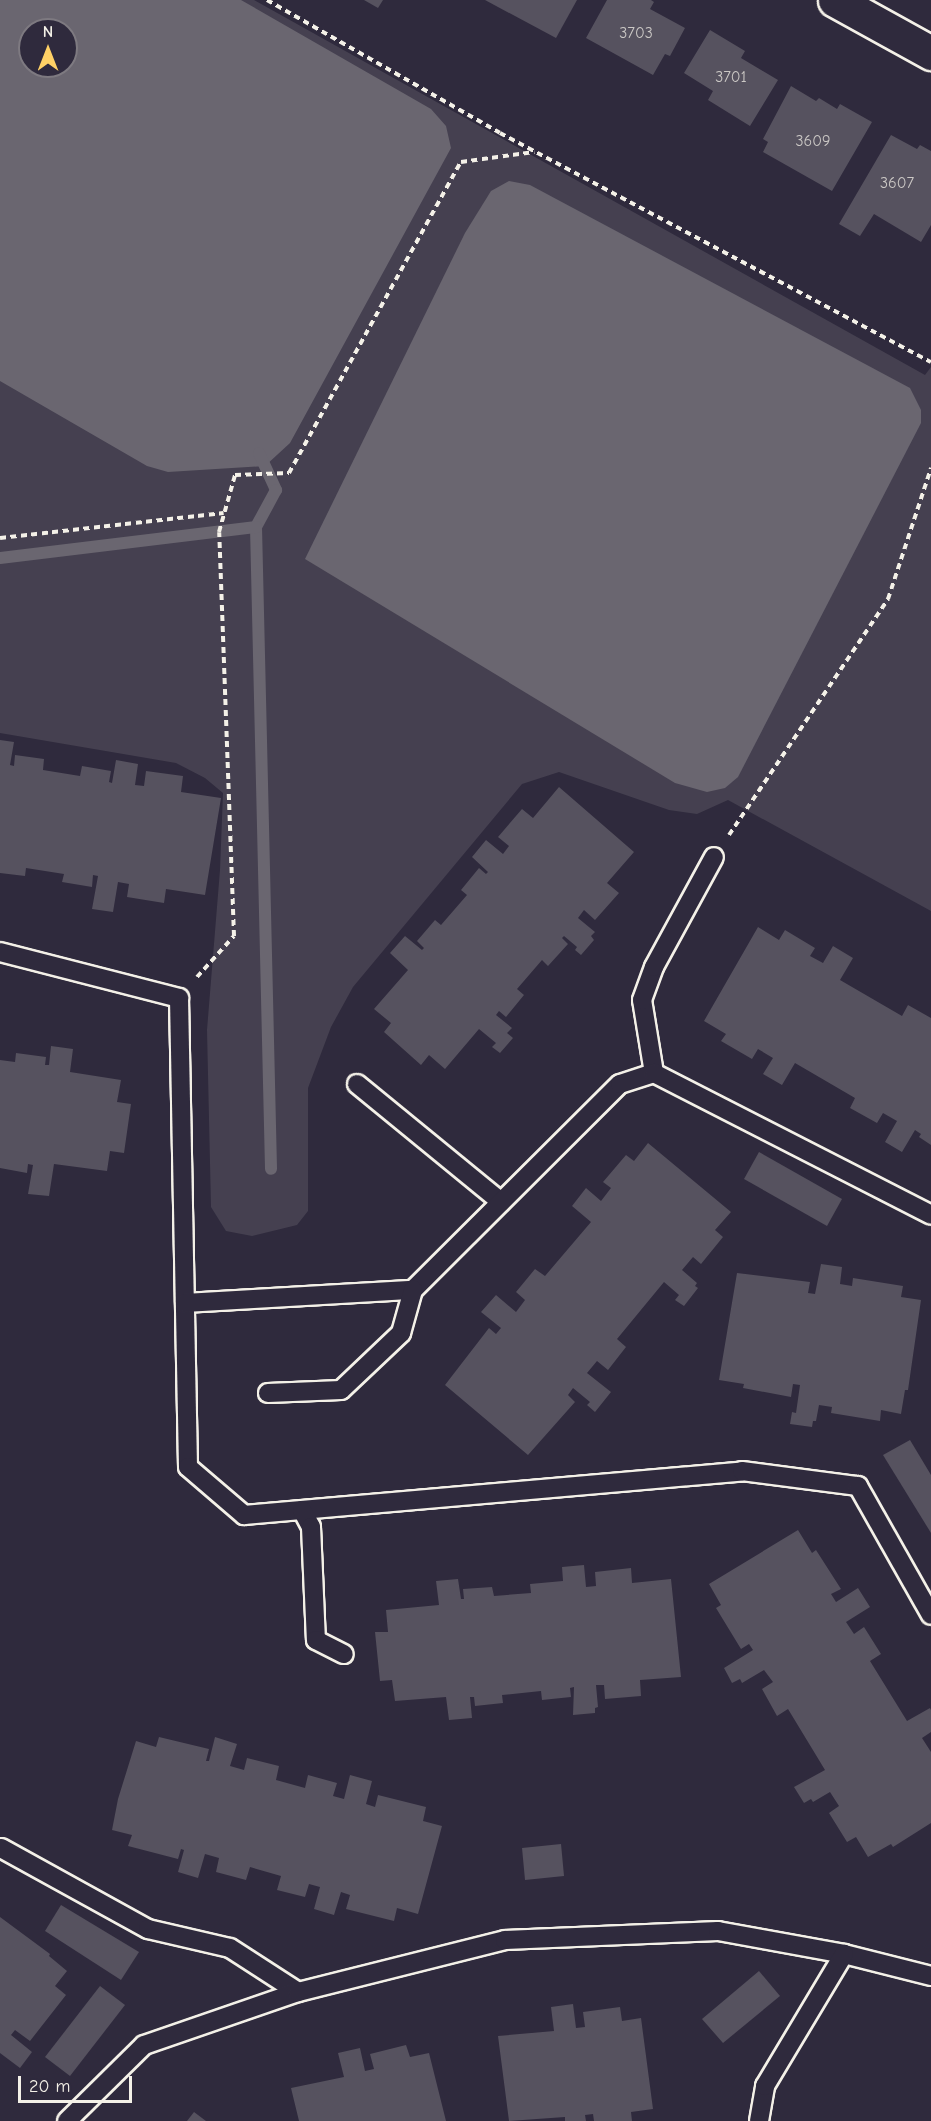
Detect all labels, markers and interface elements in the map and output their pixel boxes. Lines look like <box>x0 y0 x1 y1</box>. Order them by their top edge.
north arrow <box>18 18 78 78</box>
text: N <box>43 23 53 41</box>
house number: 3703 <box>619 23 653 43</box>
house number: 3701 <box>715 67 747 87</box>
house number: 3609 <box>795 131 831 151</box>
house number: 3607 <box>880 173 914 193</box>
scale bar <box>21 2064 135 2102</box>
text: 20 m <box>29 2076 70 2097</box>

